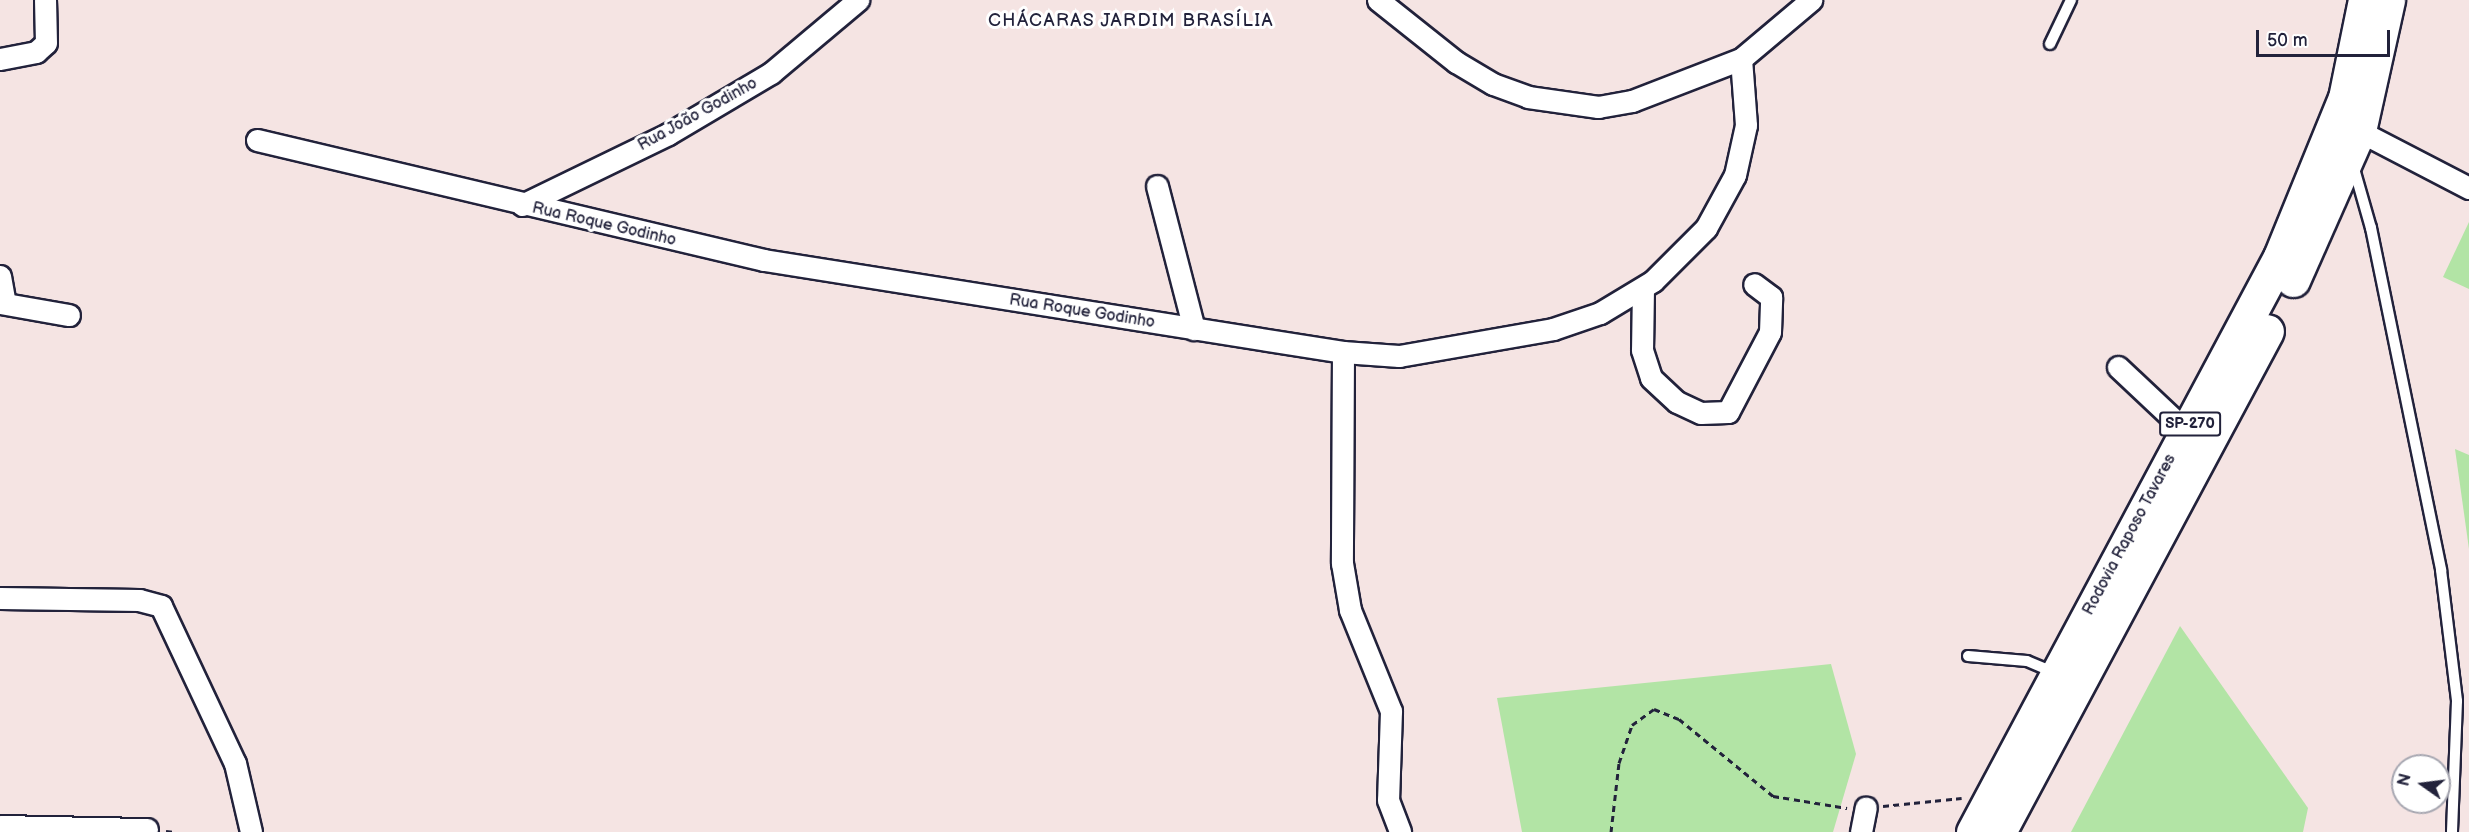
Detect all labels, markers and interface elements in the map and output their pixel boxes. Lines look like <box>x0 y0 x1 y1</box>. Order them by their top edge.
district label: CHÁCARAS JARDIM BRASÍLIA <box>988 10 1274 32</box>
scale bar <box>2259 18 2392 56</box>
text: 50 m <box>2267 30 2308 51</box>
street label: Rua João Godinho <box>635 74 761 156</box>
street label: Rua Roque Godinho <box>530 199 678 251</box>
street label: Rua Roque Godinho <box>1008 291 1156 333</box>
road number: SP-270 <box>2158 412 2222 436</box>
street label: Rodovia Raposo Tavares <box>2079 451 2181 619</box>
north arrow <box>2391 754 2451 814</box>
text: N <box>2394 772 2416 788</box>

